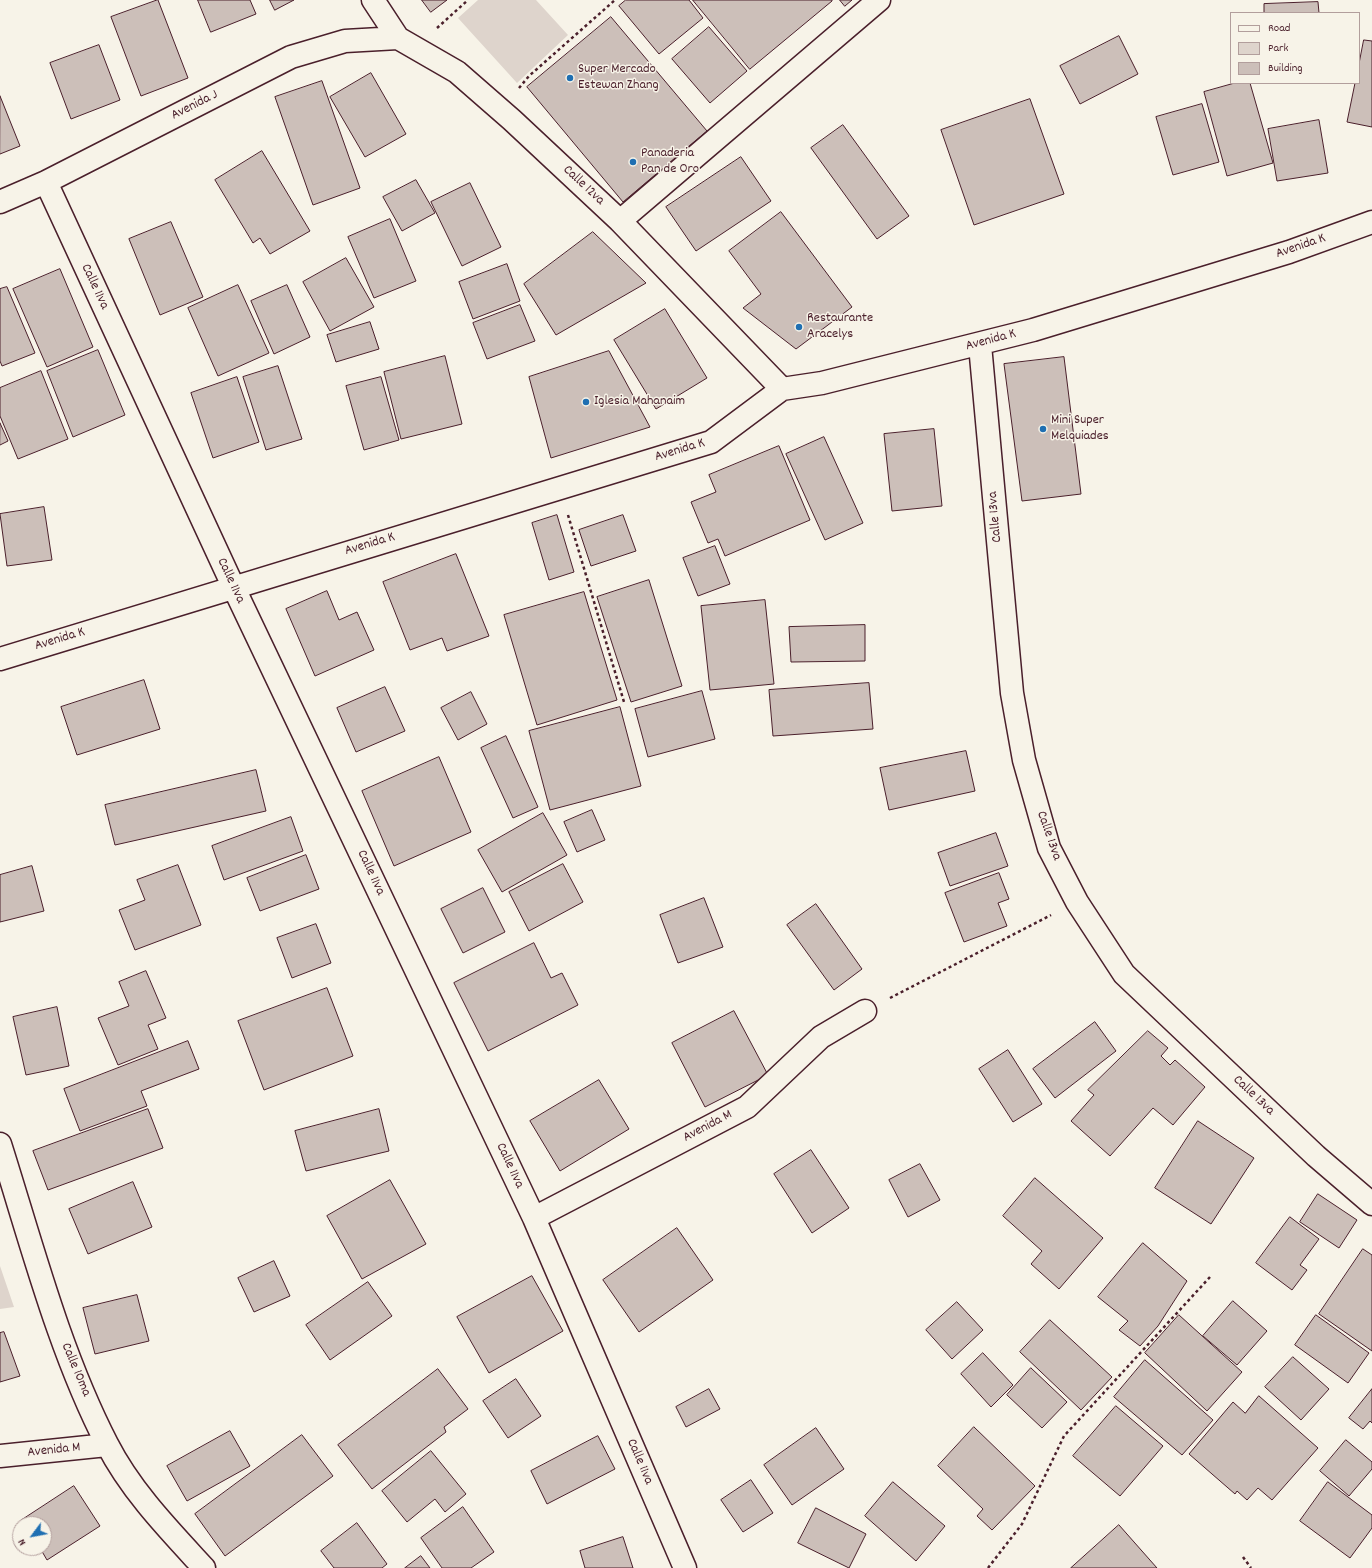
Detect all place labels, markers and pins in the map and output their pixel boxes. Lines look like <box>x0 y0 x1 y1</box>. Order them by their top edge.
place label: Super Mercado Estewan Zhang <box>578 62 659 94</box>
marker: Super Mercado Estewan Zhang <box>565 73 575 83</box>
place label: Panaderia Pan de Oro <box>641 146 699 178</box>
marker: Panaderia Pan de Oro <box>628 157 638 167</box>
place label: Restaurante Aracelys <box>807 311 873 344</box>
marker: Restaurante Aracelys <box>794 322 804 332</box>
place label: Iglesia Mahanaim <box>594 394 685 410</box>
marker: Iglesia Mahanaim <box>581 397 591 407</box>
place label: Mini Super Melquiades <box>1051 413 1109 446</box>
marker: Mini Super Melquiades <box>1038 424 1048 434</box>

